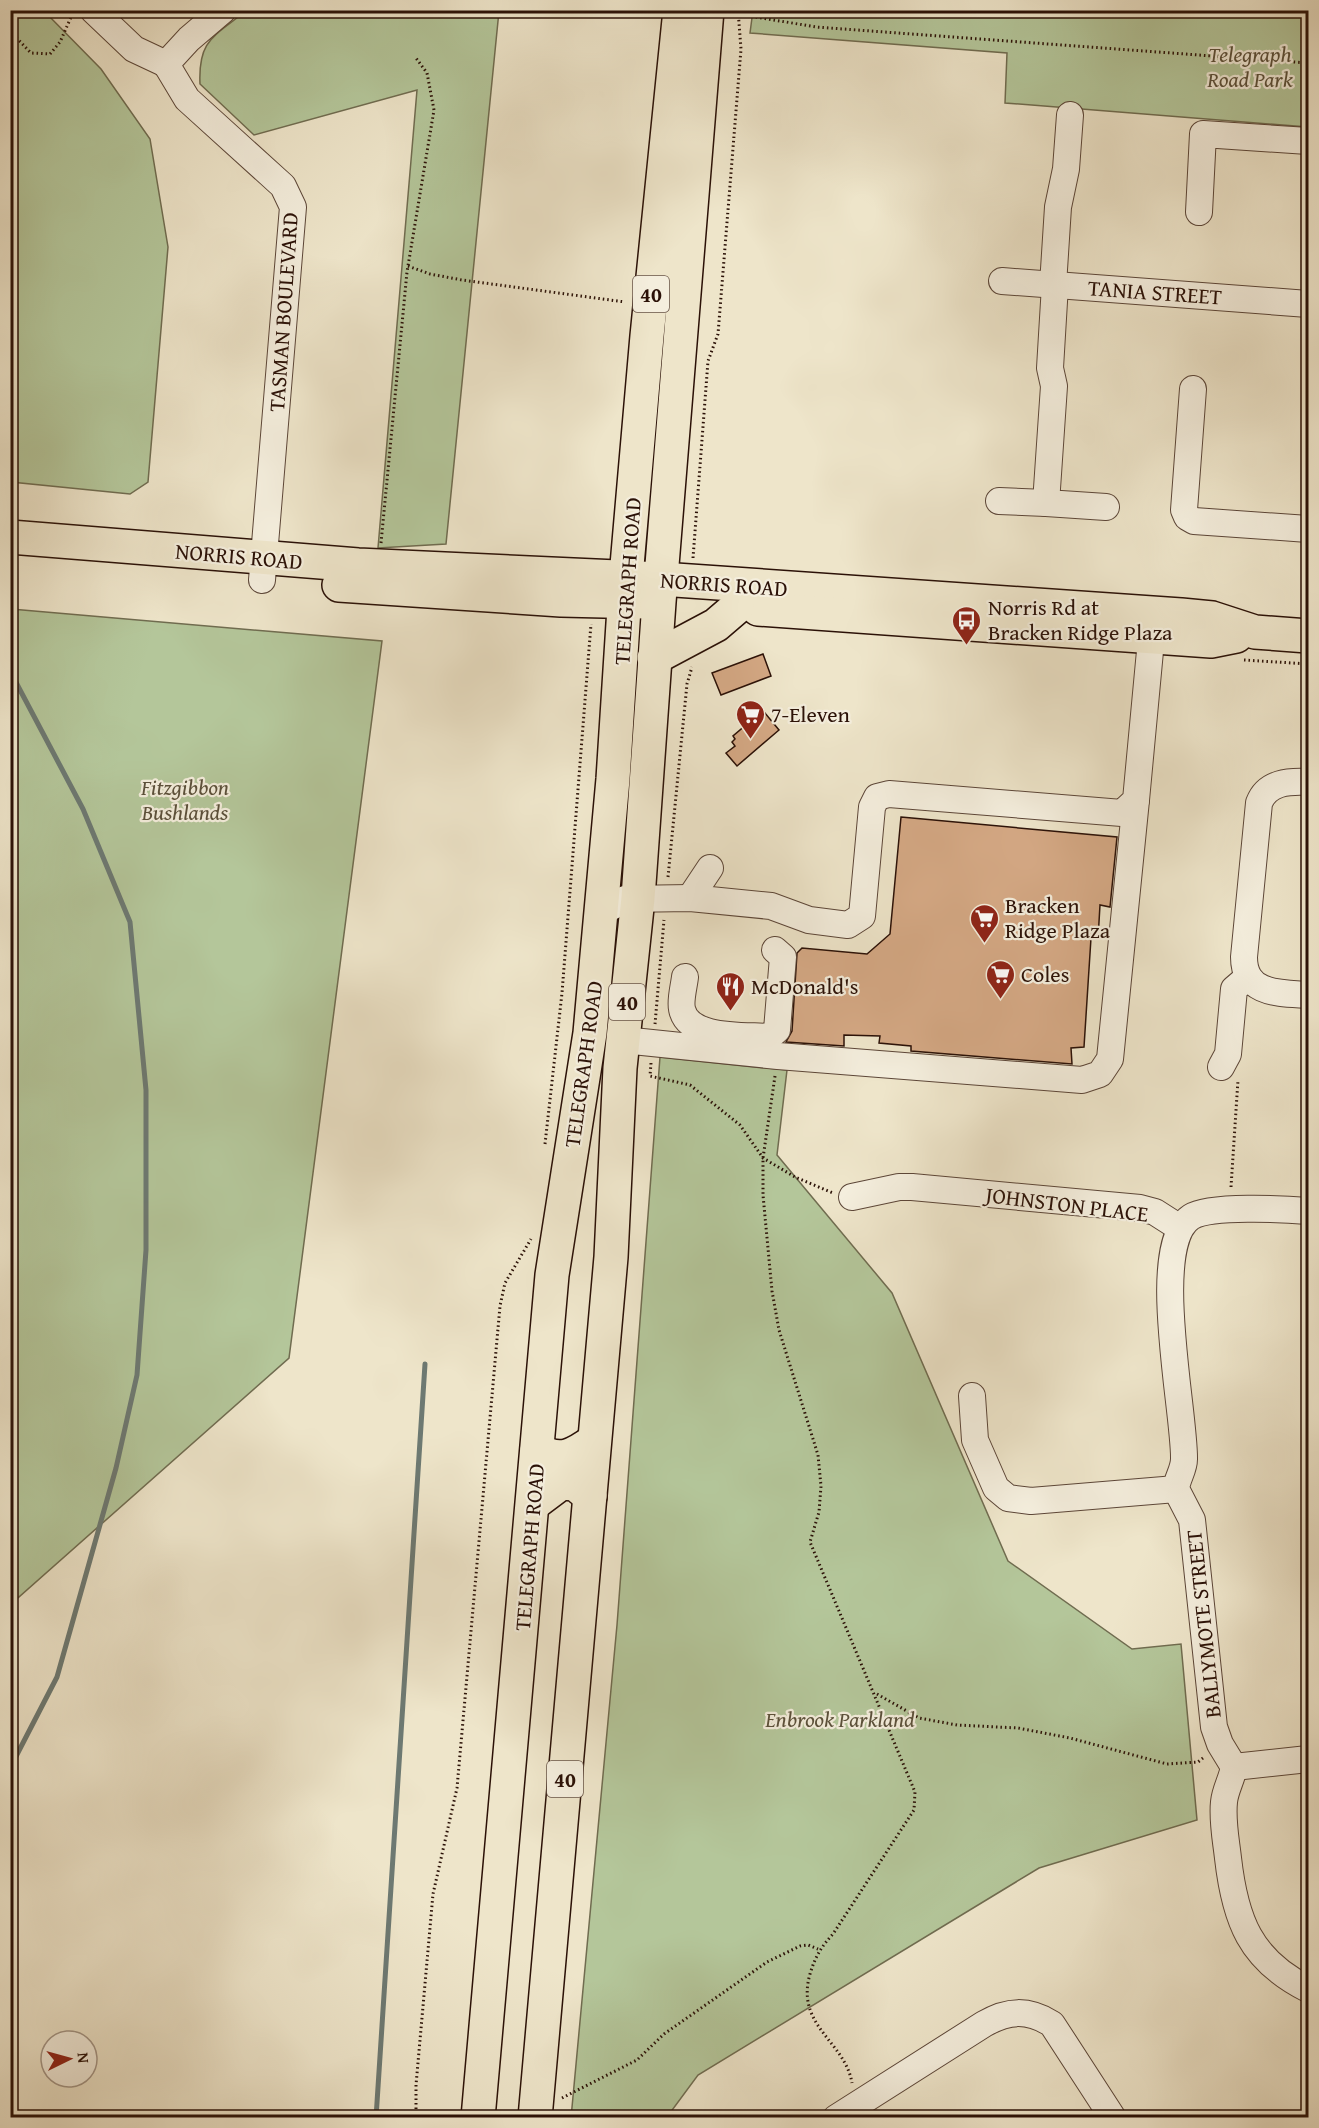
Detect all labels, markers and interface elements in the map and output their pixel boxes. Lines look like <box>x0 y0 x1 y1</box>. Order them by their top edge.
park label: Telegraph Road Park <box>1206 38 1294 95</box>
street label: TASMAN BOULEVARD <box>260 211 306 413</box>
street label: TANIA STREET <box>1087 271 1223 313</box>
road number: 40 <box>633 276 669 312</box>
street label: TELEGRAPH ROAD <box>605 496 649 666</box>
street label: NORRIS ROAD <box>174 535 304 577</box>
street label: NORRIS ROAD <box>659 564 789 604</box>
place label: Norris Rd at Bracken Ridge Plaza <box>988 591 1173 648</box>
bus stop icon: Norris Rd at Bracken Ridge Plaza <box>951 604 983 646</box>
supermarket icon: 7-Eleven <box>734 698 766 740</box>
place label: 7-Eleven <box>771 698 851 730</box>
park label: Fitzgibbon Bushlands <box>140 771 229 828</box>
place label: Bracken Ridge Plaza <box>1005 889 1111 946</box>
supermarket icon: Bracken Ridge Plaza <box>968 902 1000 944</box>
supermarket icon: Coles <box>984 958 1016 1000</box>
place label: Coles <box>1021 958 1069 990</box>
restaurant icon: McDonald's <box>714 970 746 1012</box>
place label: McDonald's <box>751 970 858 1002</box>
street label: TELEGRAPH ROAD <box>555 979 611 1149</box>
road number: 40 <box>609 984 645 1020</box>
street label: JOHNSTON PLACE <box>981 1178 1150 1230</box>
street label: TELEGRAPH ROAD <box>506 1462 552 1632</box>
street label: BALLYMOTE STREET <box>1177 1528 1229 1720</box>
park label: Enbrook Parkland <box>764 1703 915 1735</box>
road number: 40 <box>547 1761 583 1797</box>
north arrow <box>39 2029 99 2089</box>
text: N <box>72 2051 96 2064</box>

